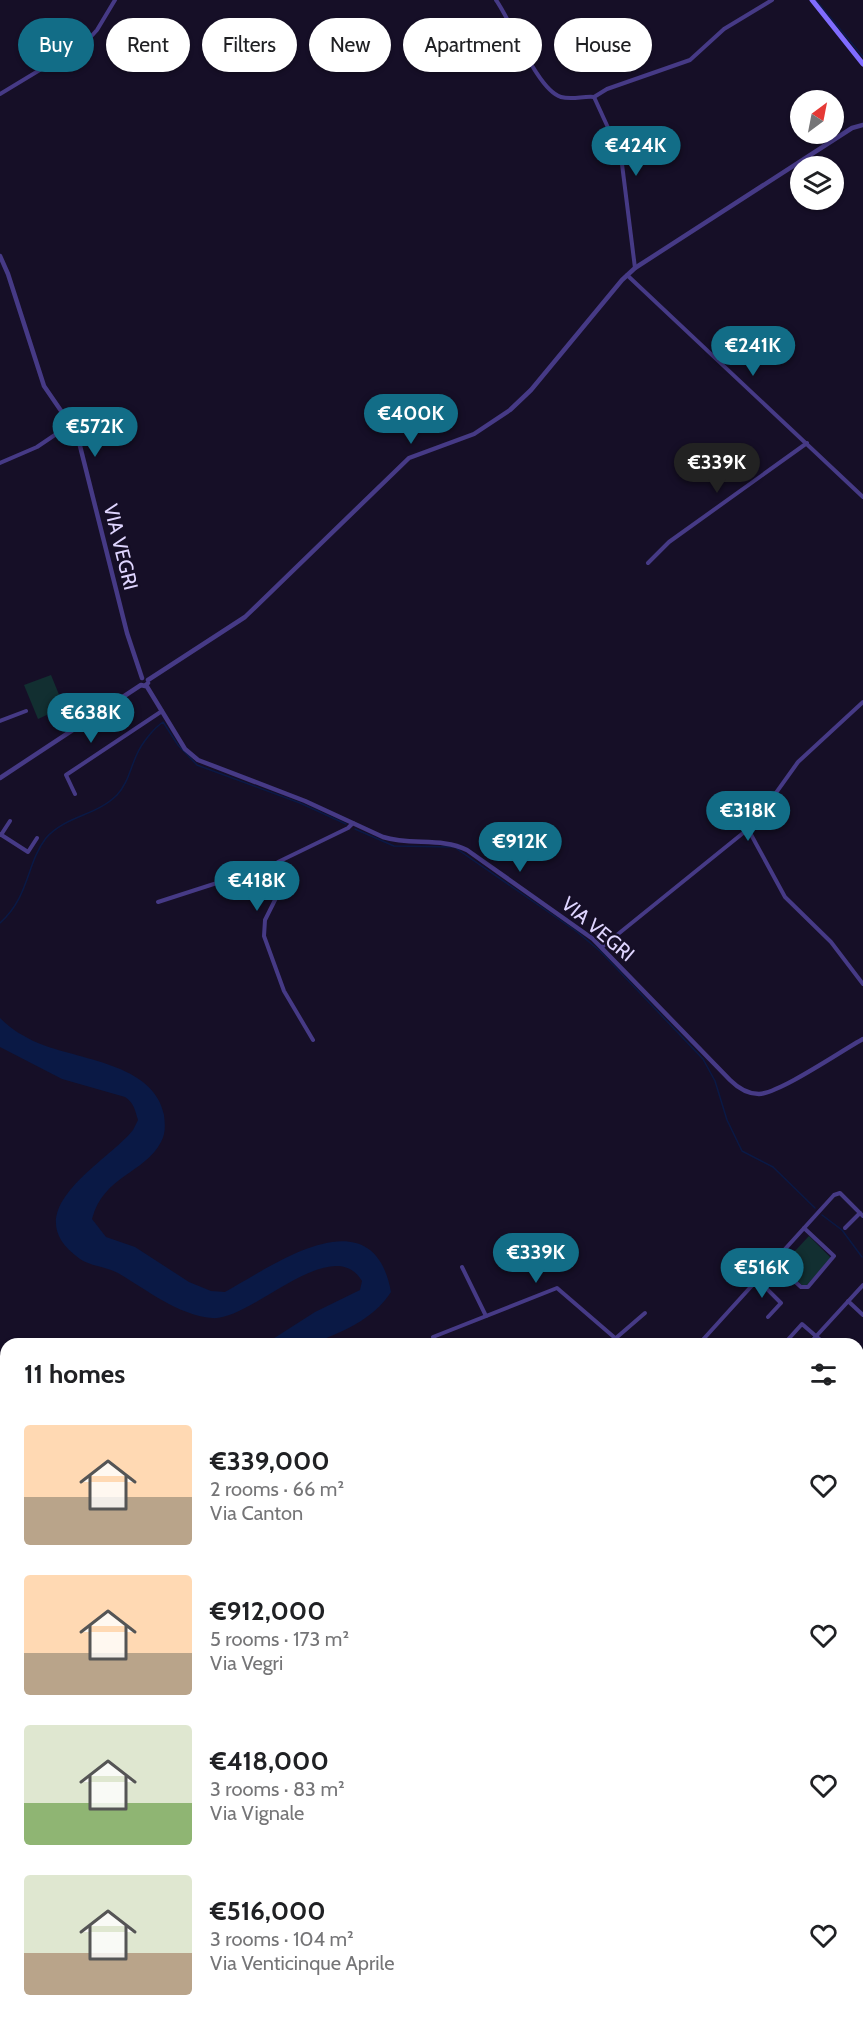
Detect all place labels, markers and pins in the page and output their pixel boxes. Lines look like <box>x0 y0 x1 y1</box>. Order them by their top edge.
pin: €424K <box>594 126 678 177</box>
pin: €241K <box>711 326 795 377</box>
pin: €400K <box>369 394 453 445</box>
pin: €572K <box>53 407 137 458</box>
pin: €339K <box>675 443 759 494</box>
pin: €638K <box>49 693 133 744</box>
pin: €318K <box>706 791 790 842</box>
pin: €912K <box>478 822 562 873</box>
pin: €418K <box>215 861 299 912</box>
pin: €339K <box>494 1233 578 1284</box>
pin: €516K <box>720 1248 804 1299</box>

